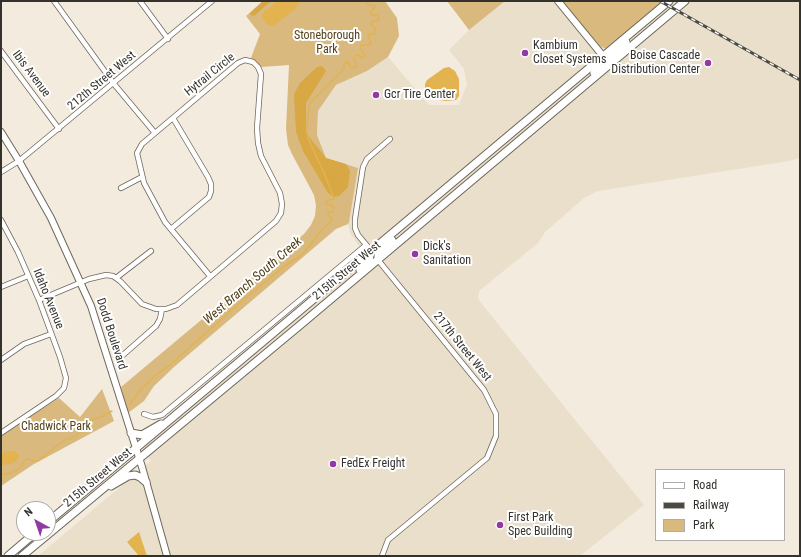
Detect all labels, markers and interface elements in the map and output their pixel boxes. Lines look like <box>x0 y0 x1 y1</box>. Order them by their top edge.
park label: Stoneborough Park <box>294 29 360 57</box>
place label: Kambium Closet Systems <box>533 39 606 67</box>
street label: Ibis Avenue <box>9 48 53 100</box>
street label: 212th Street West <box>65 48 139 114</box>
marker: Kambium Closet Systems <box>520 48 530 58</box>
place label: Boise Cascade Distribution Center <box>611 49 700 77</box>
street label: Hytrail Circle <box>182 50 238 100</box>
marker: Boise Cascade Distribution Center <box>703 58 713 68</box>
place label: Gcr Tire Center <box>384 88 455 102</box>
marker: Gcr Tire Center <box>371 90 381 100</box>
water label: West Branch South Creek <box>201 234 305 328</box>
street label: 215th Street West <box>310 238 384 304</box>
place label: Dick's Sanitation <box>423 240 471 268</box>
marker: Dick's Sanitation <box>410 249 420 259</box>
street label: Idaho Avenue <box>29 267 67 331</box>
street label: Dodd Boulevard <box>93 296 129 372</box>
street label: 217th Street West <box>430 310 494 384</box>
park label: Chadwick Park <box>21 420 91 434</box>
street label: 215th Street West <box>61 445 135 511</box>
place label: FedEx Freight <box>341 457 405 471</box>
marker: FedEx Freight <box>328 459 338 469</box>
legend <box>655 469 785 541</box>
text: Road <box>693 478 717 492</box>
text: Railway <box>693 498 729 512</box>
north arrow <box>16 501 56 541</box>
text: N <box>22 505 35 519</box>
place label: First Park Spec Building <box>508 511 572 539</box>
text: Park <box>693 518 714 532</box>
marker: First Park Spec Building <box>495 520 505 530</box>

